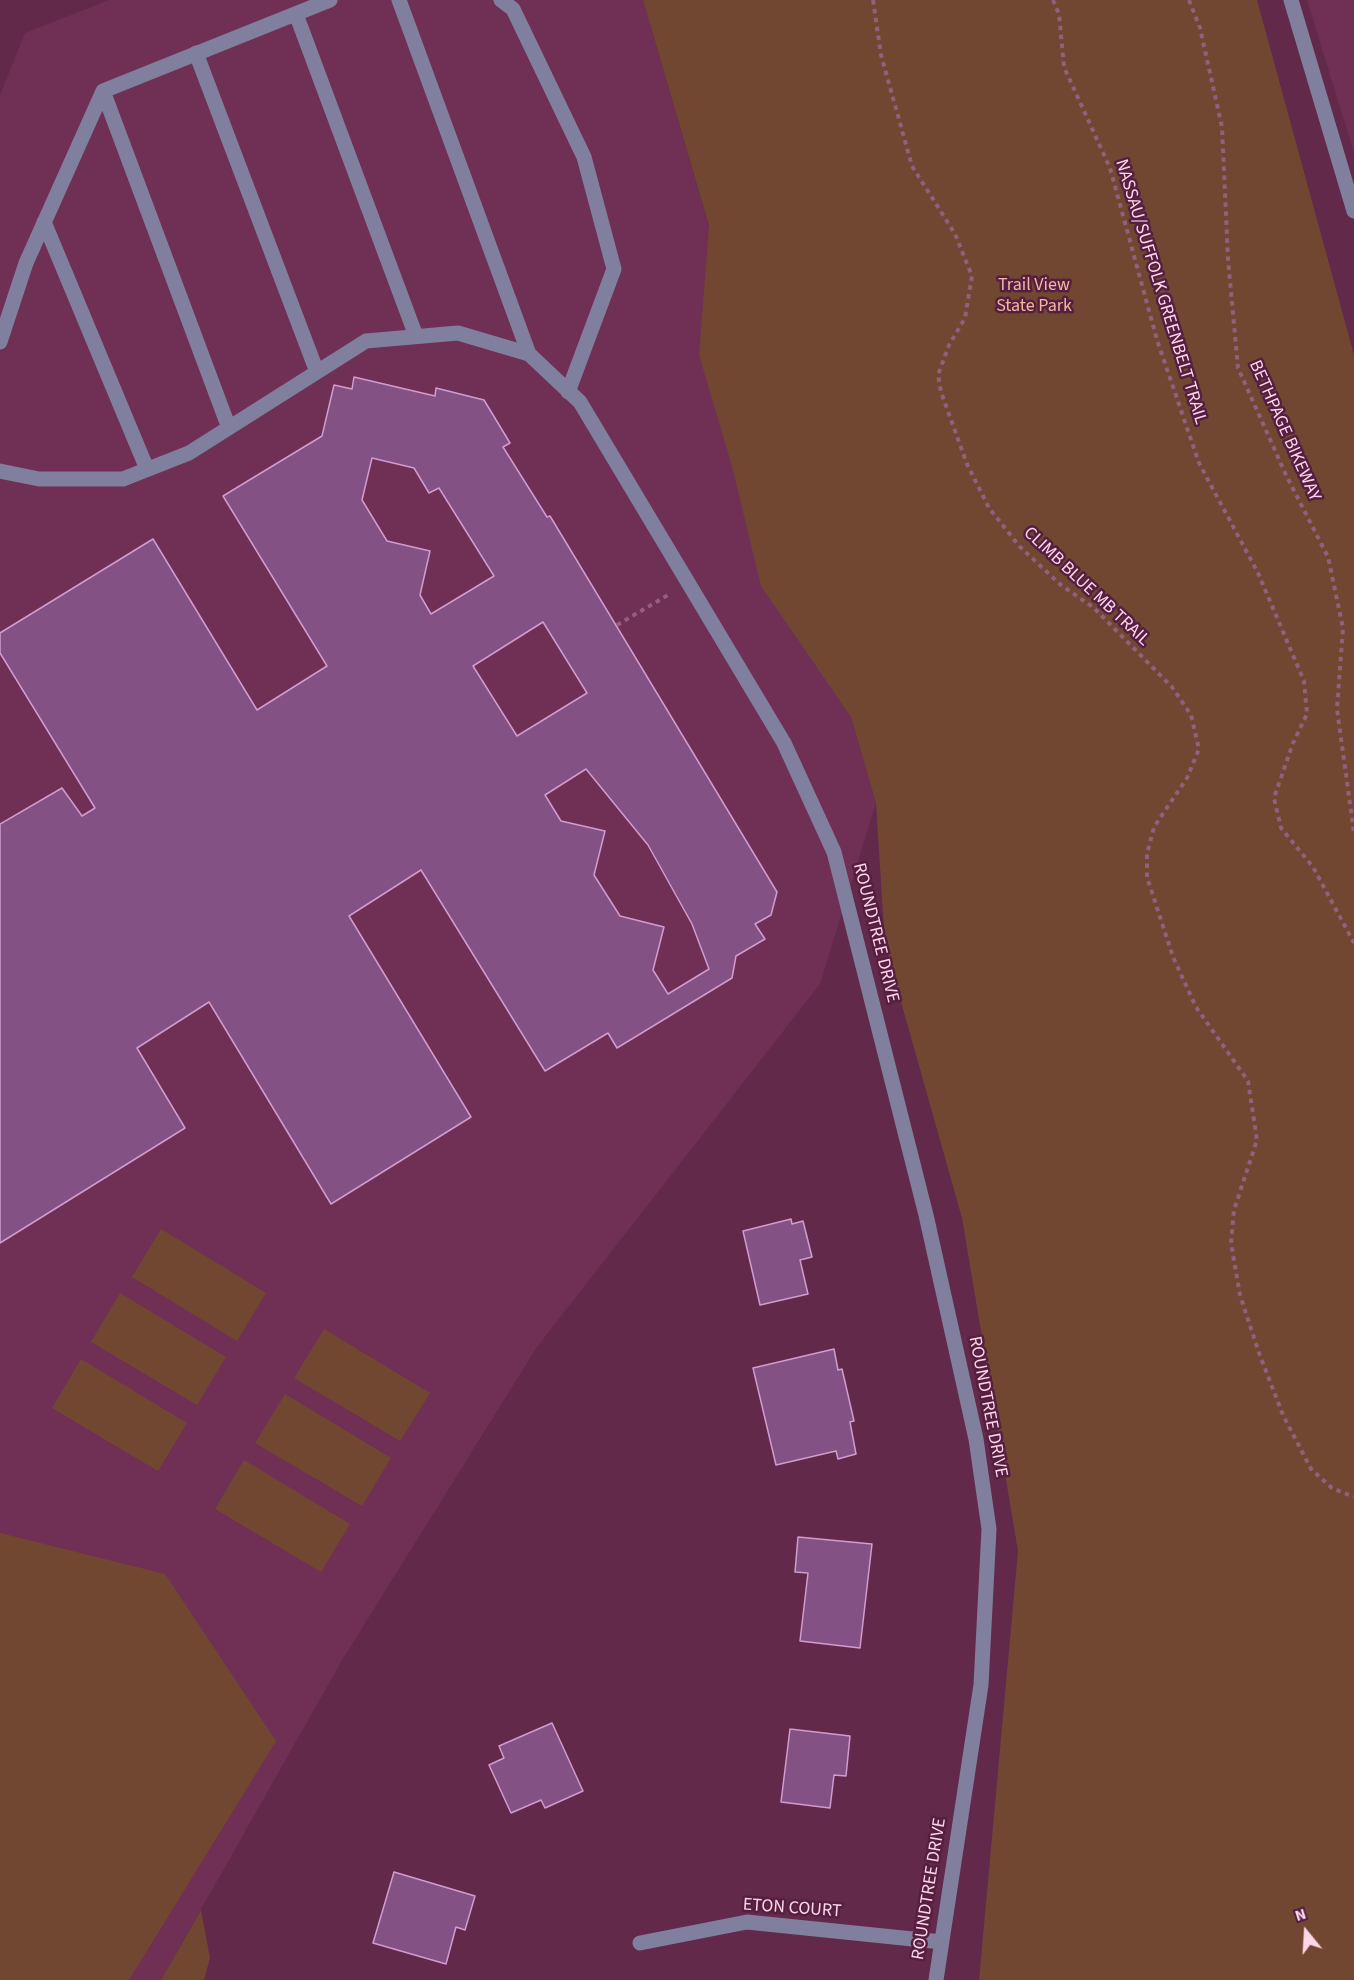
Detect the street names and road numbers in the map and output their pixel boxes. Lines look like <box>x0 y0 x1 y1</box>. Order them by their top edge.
street label: NASSAU/SUFFOLK GREENBELT TRAIL <box>1109 157 1211 427</box>
street label: BETHPAGE BIKEWAY <box>1243 357 1325 505</box>
street label: CLIMB BLUE MB TRAIL <box>1018 523 1154 651</box>
street label: ROUNDTREE DRIVE <box>847 861 903 1005</box>
street label: ROUNDTREE DRIVE <box>963 1335 1011 1479</box>
street label: ROUNDTREE DRIVE <box>908 1817 952 1961</box>
street label: ETON COURT <box>742 1895 842 1923</box>

